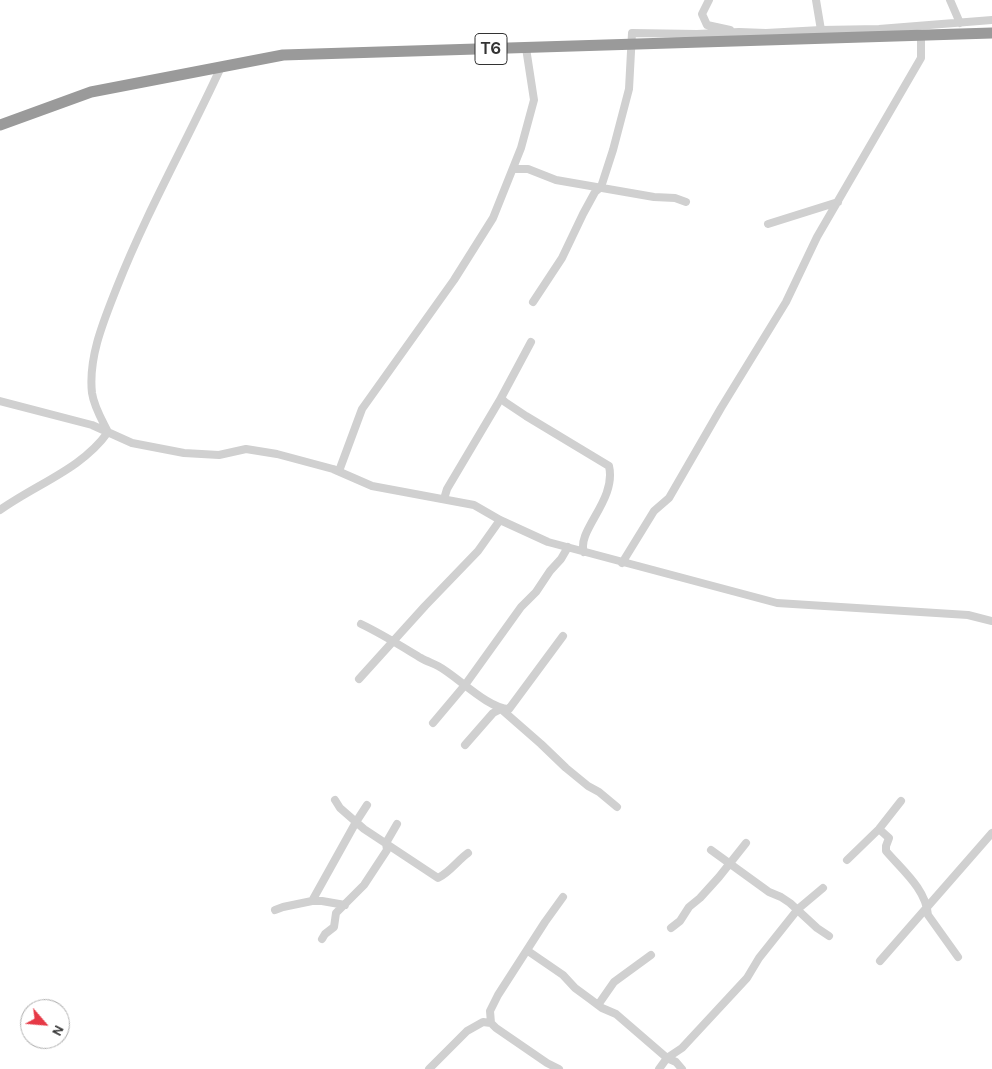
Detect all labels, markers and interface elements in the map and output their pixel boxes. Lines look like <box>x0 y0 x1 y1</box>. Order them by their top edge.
road number: T6 <box>475 34 507 64</box>
north arrow <box>20 999 70 1049</box>
text: N <box>48 1022 68 1039</box>

